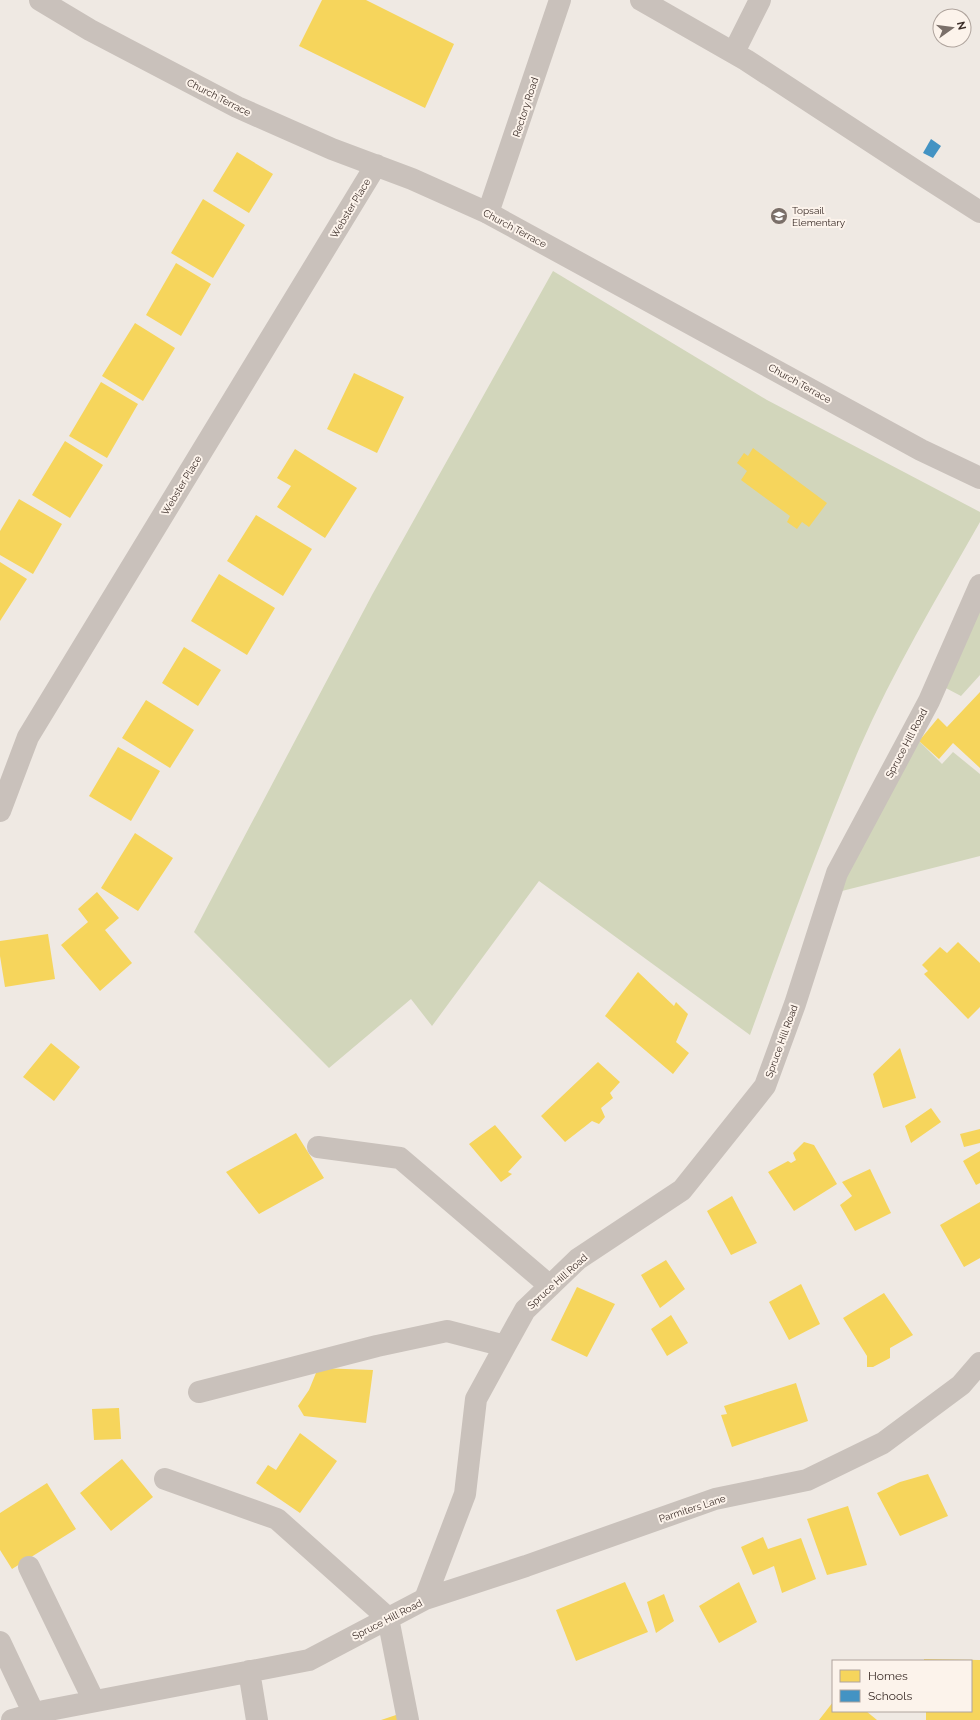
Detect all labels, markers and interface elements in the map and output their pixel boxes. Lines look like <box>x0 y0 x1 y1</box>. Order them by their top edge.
north arrow <box>932 8 972 48</box>
text: N <box>954 20 969 31</box>
street label: Rectory Road <box>511 76 540 138</box>
street label: Church Terrace <box>185 77 253 118</box>
street label: Webster Place <box>328 176 373 240</box>
place label: Topsail Elementary <box>792 205 846 228</box>
school or university icon: Topsail Elementary <box>769 206 789 226</box>
street label: Church Terrace <box>481 207 548 250</box>
street label: Church Terrace <box>766 362 833 405</box>
street label: Webster Place <box>159 453 204 517</box>
street label: Spruce Hill Road <box>884 707 929 780</box>
street label: Spruce Hill Road <box>763 1003 800 1079</box>
street label: Spruce Hill Road <box>525 1252 590 1311</box>
street label: Parmiters Lane <box>657 1492 727 1524</box>
street label: Spruce Hill Road <box>351 1597 424 1642</box>
legend <box>832 1660 972 1712</box>
text: Homes <box>868 1669 908 1683</box>
text: Schools <box>868 1689 912 1703</box>

